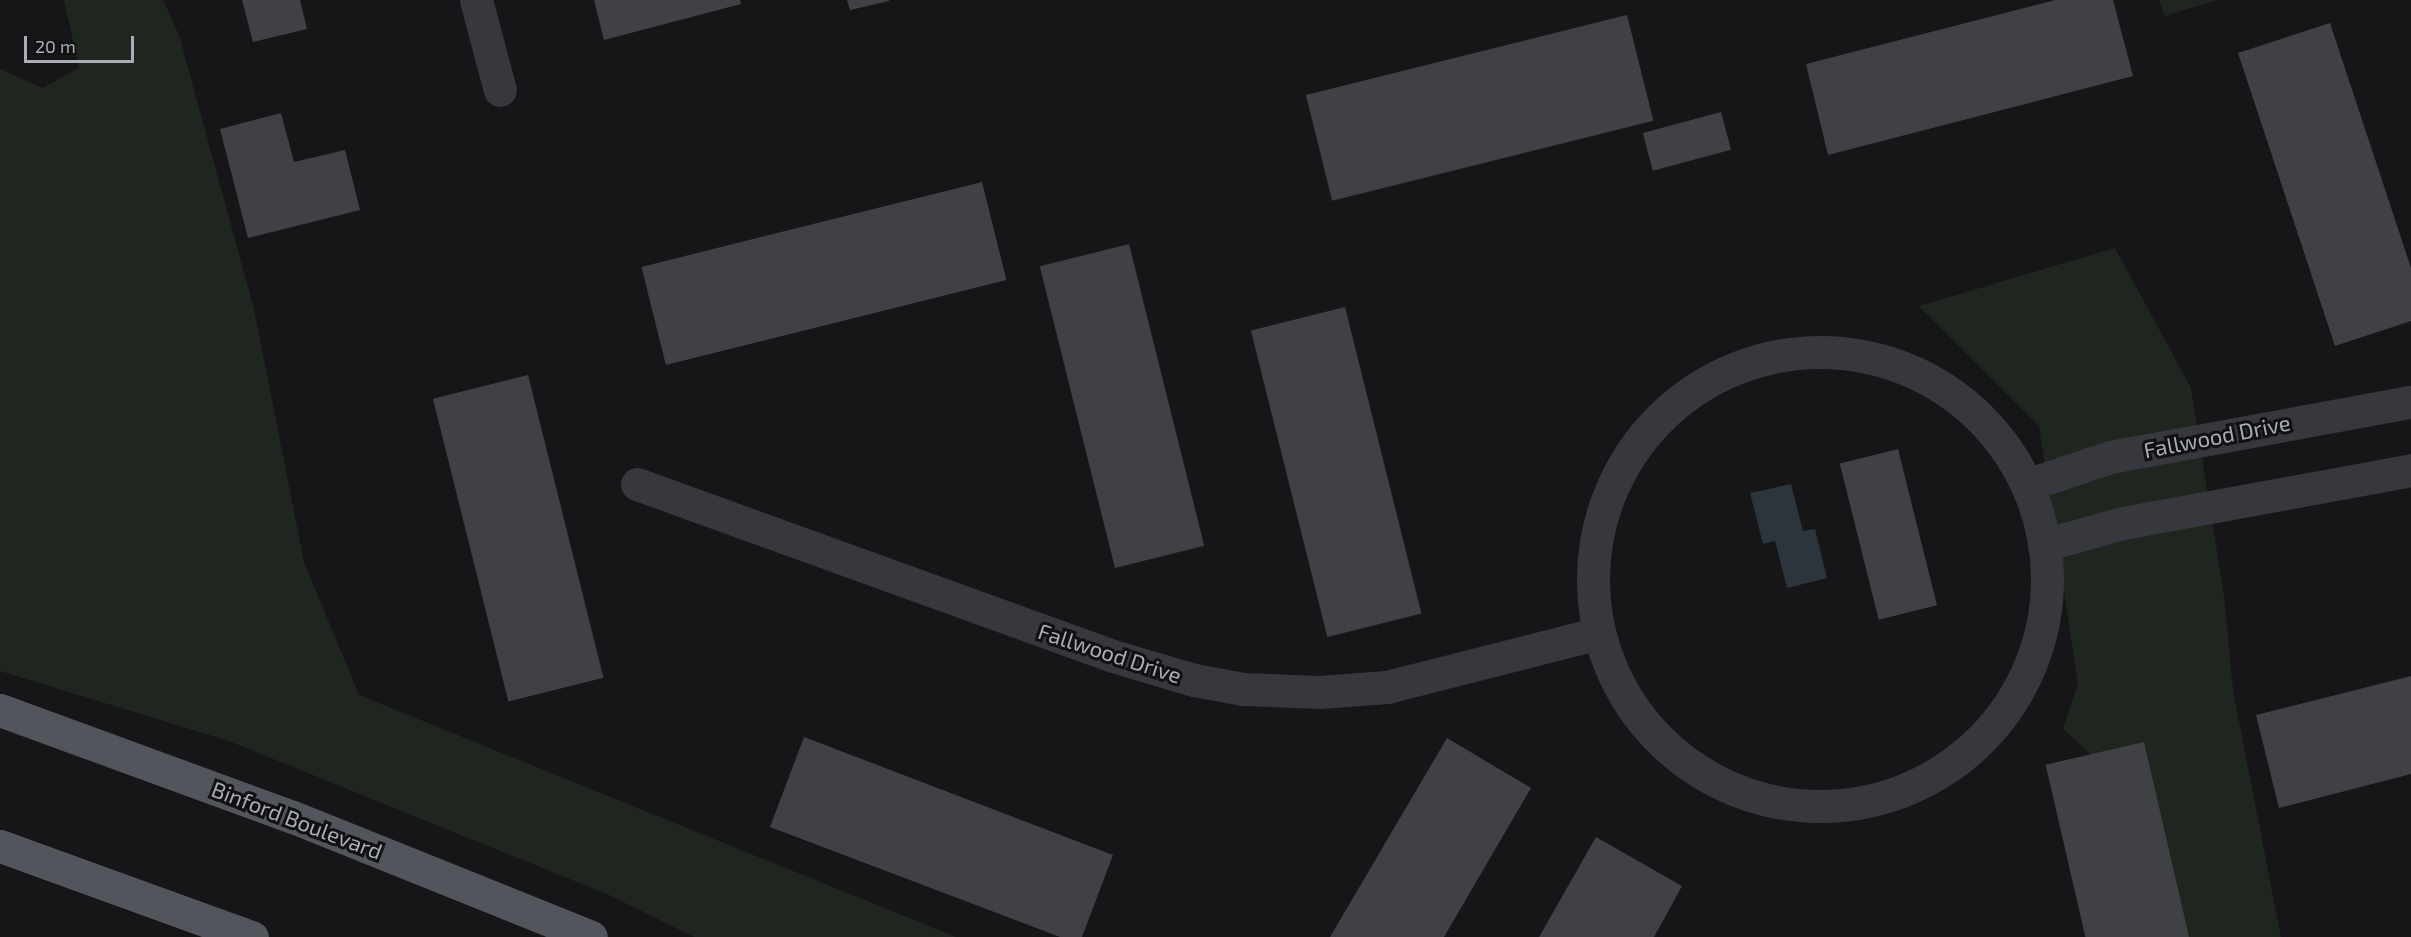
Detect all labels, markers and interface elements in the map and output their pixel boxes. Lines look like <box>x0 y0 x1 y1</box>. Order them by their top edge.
scale bar <box>27 24 136 62</box>
text: 20 m <box>35 35 76 57</box>
street label: Fallwood Drive <box>2141 409 2293 463</box>
street label: Fallwood Drive <box>1035 617 1185 689</box>
street label: Binford Boulevard <box>208 775 386 865</box>

